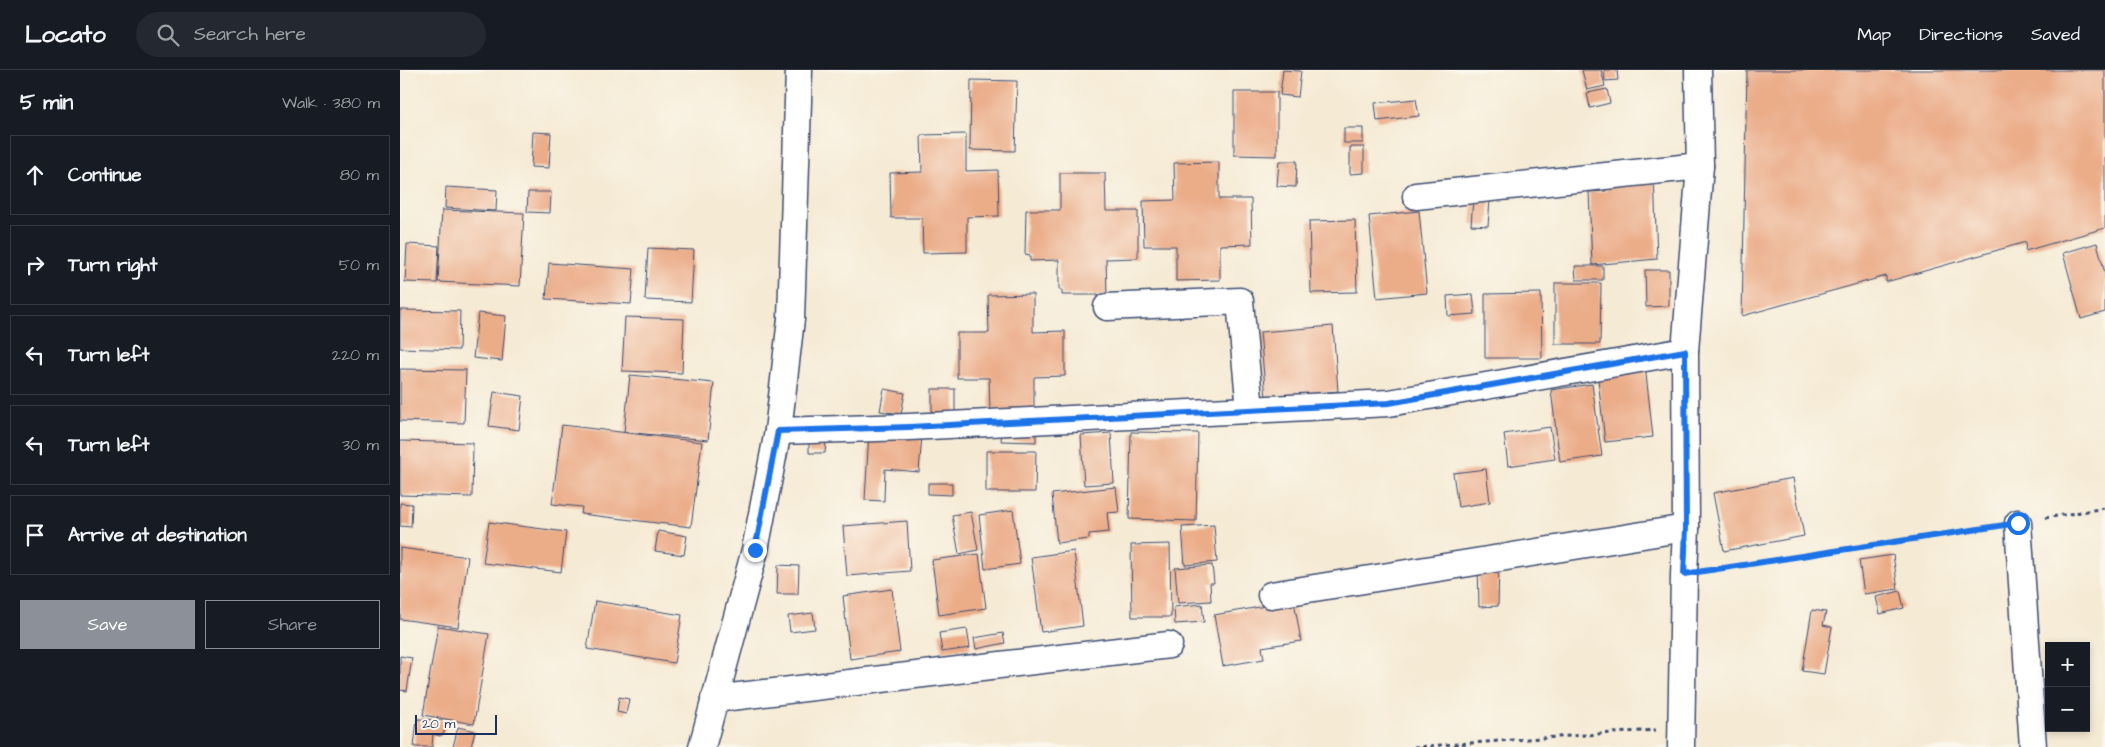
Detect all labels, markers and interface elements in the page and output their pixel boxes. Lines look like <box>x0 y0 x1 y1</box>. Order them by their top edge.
search box <box>136 12 486 57</box>
text: Locato <box>25 18 106 52</box>
icon: search <box>154 21 182 49</box>
text: Search here <box>194 21 306 48</box>
text: Map <box>1857 22 1891 47</box>
text: Directions <box>1919 22 2003 47</box>
text: Saved <box>2031 22 2080 47</box>
text: 5 min <box>20 88 73 117</box>
text: Walk · 380 m <box>282 92 380 114</box>
icon: ahead <box>21 161 49 189</box>
text: Continue <box>68 162 142 189</box>
text: 80 m <box>340 164 379 186</box>
icon: right <box>21 251 49 279</box>
text: Turn right <box>68 252 157 279</box>
text: 50 m <box>339 254 379 276</box>
icon: left <box>21 341 49 369</box>
text: Turn left <box>68 342 149 369</box>
text: 220 m <box>332 344 379 366</box>
icon: left <box>21 431 49 459</box>
text: Turn left <box>68 432 149 459</box>
text: 30 m <box>342 434 379 456</box>
route start <box>2007 512 2030 535</box>
icon: arrive <box>21 521 49 549</box>
text: Arrive at destination <box>68 522 247 549</box>
route end <box>744 539 767 562</box>
button: Save <box>20 600 195 649</box>
button: Share <box>205 600 380 649</box>
map controls <box>2045 642 2090 732</box>
button: + <box>2045 642 2090 687</box>
button: − <box>2045 687 2090 732</box>
scale bar <box>415 712 498 735</box>
text: 20 m <box>422 714 455 734</box>

